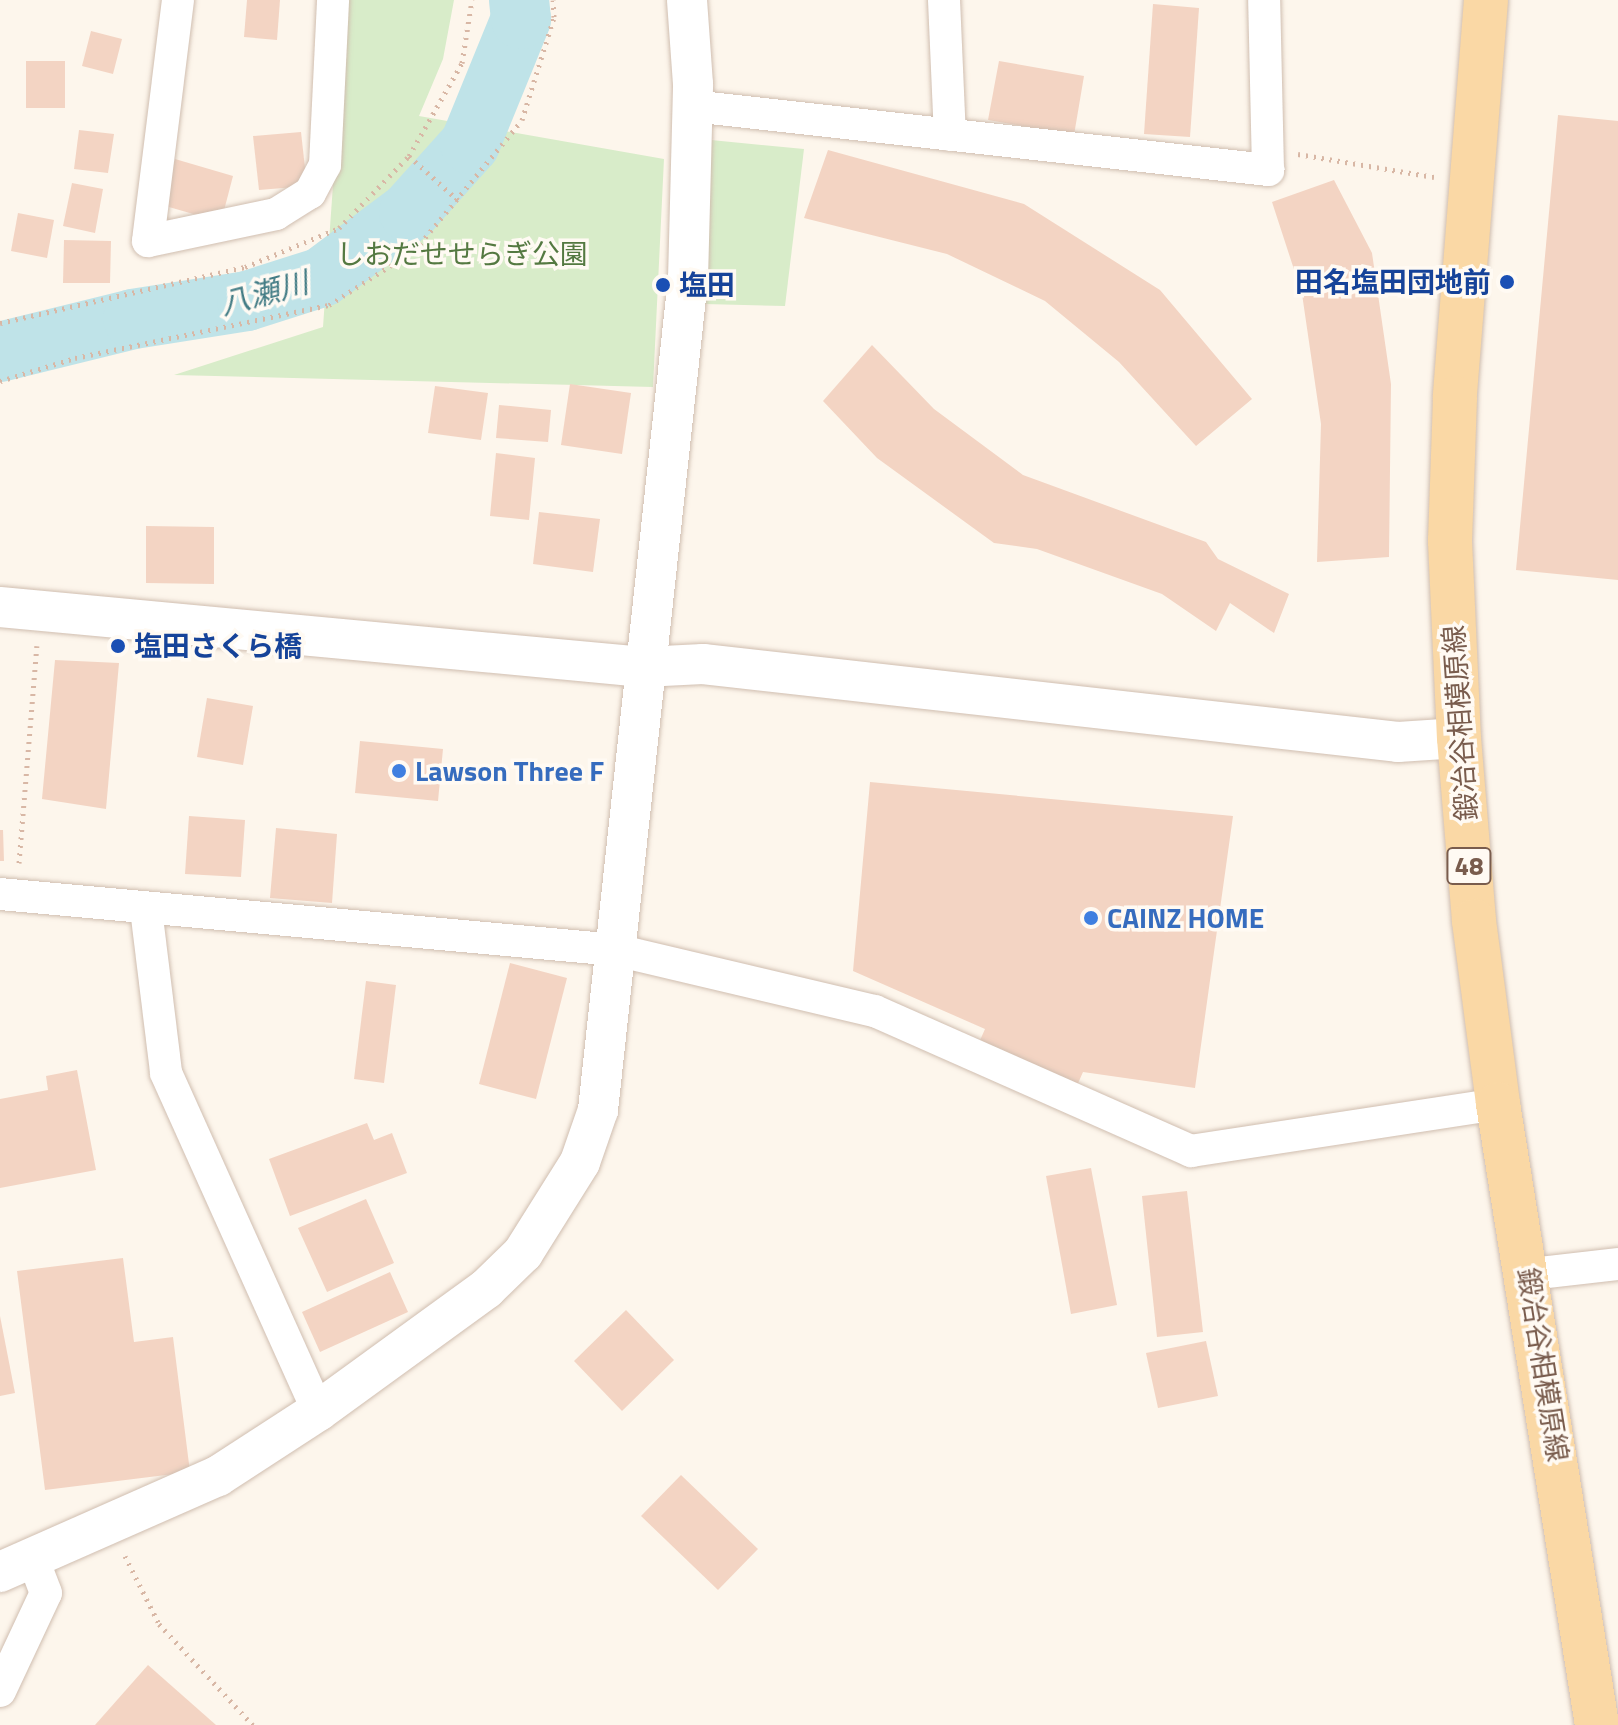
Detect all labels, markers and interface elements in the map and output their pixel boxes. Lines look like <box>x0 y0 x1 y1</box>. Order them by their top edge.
park label: しおだせせらぎ公園 <box>336 237 588 271</box>
water label: 八瀬川 <box>216 264 312 322</box>
place label: 田名塩田団地前 <box>1295 265 1491 299</box>
place label: 塩田 <box>679 268 735 302</box>
marker: 田名塩田団地前 <box>1498 273 1516 291</box>
marker: 塩田 <box>654 276 672 294</box>
street label: 鍛冶谷相模原線 <box>1436 624 1484 822</box>
place label: 塩田さくら橋 <box>134 629 302 663</box>
marker: 塩田さくら橋 <box>109 637 127 655</box>
place label: Lawson Three F <box>415 754 604 788</box>
marker: Lawson Three F <box>390 762 408 780</box>
road number: 48 <box>1445 844 1493 888</box>
place label: CAINZ HOME <box>1107 901 1264 935</box>
marker: CAINZ HOME <box>1082 909 1100 927</box>
street label: 鍛冶谷相模原線 <box>1511 1266 1575 1464</box>

